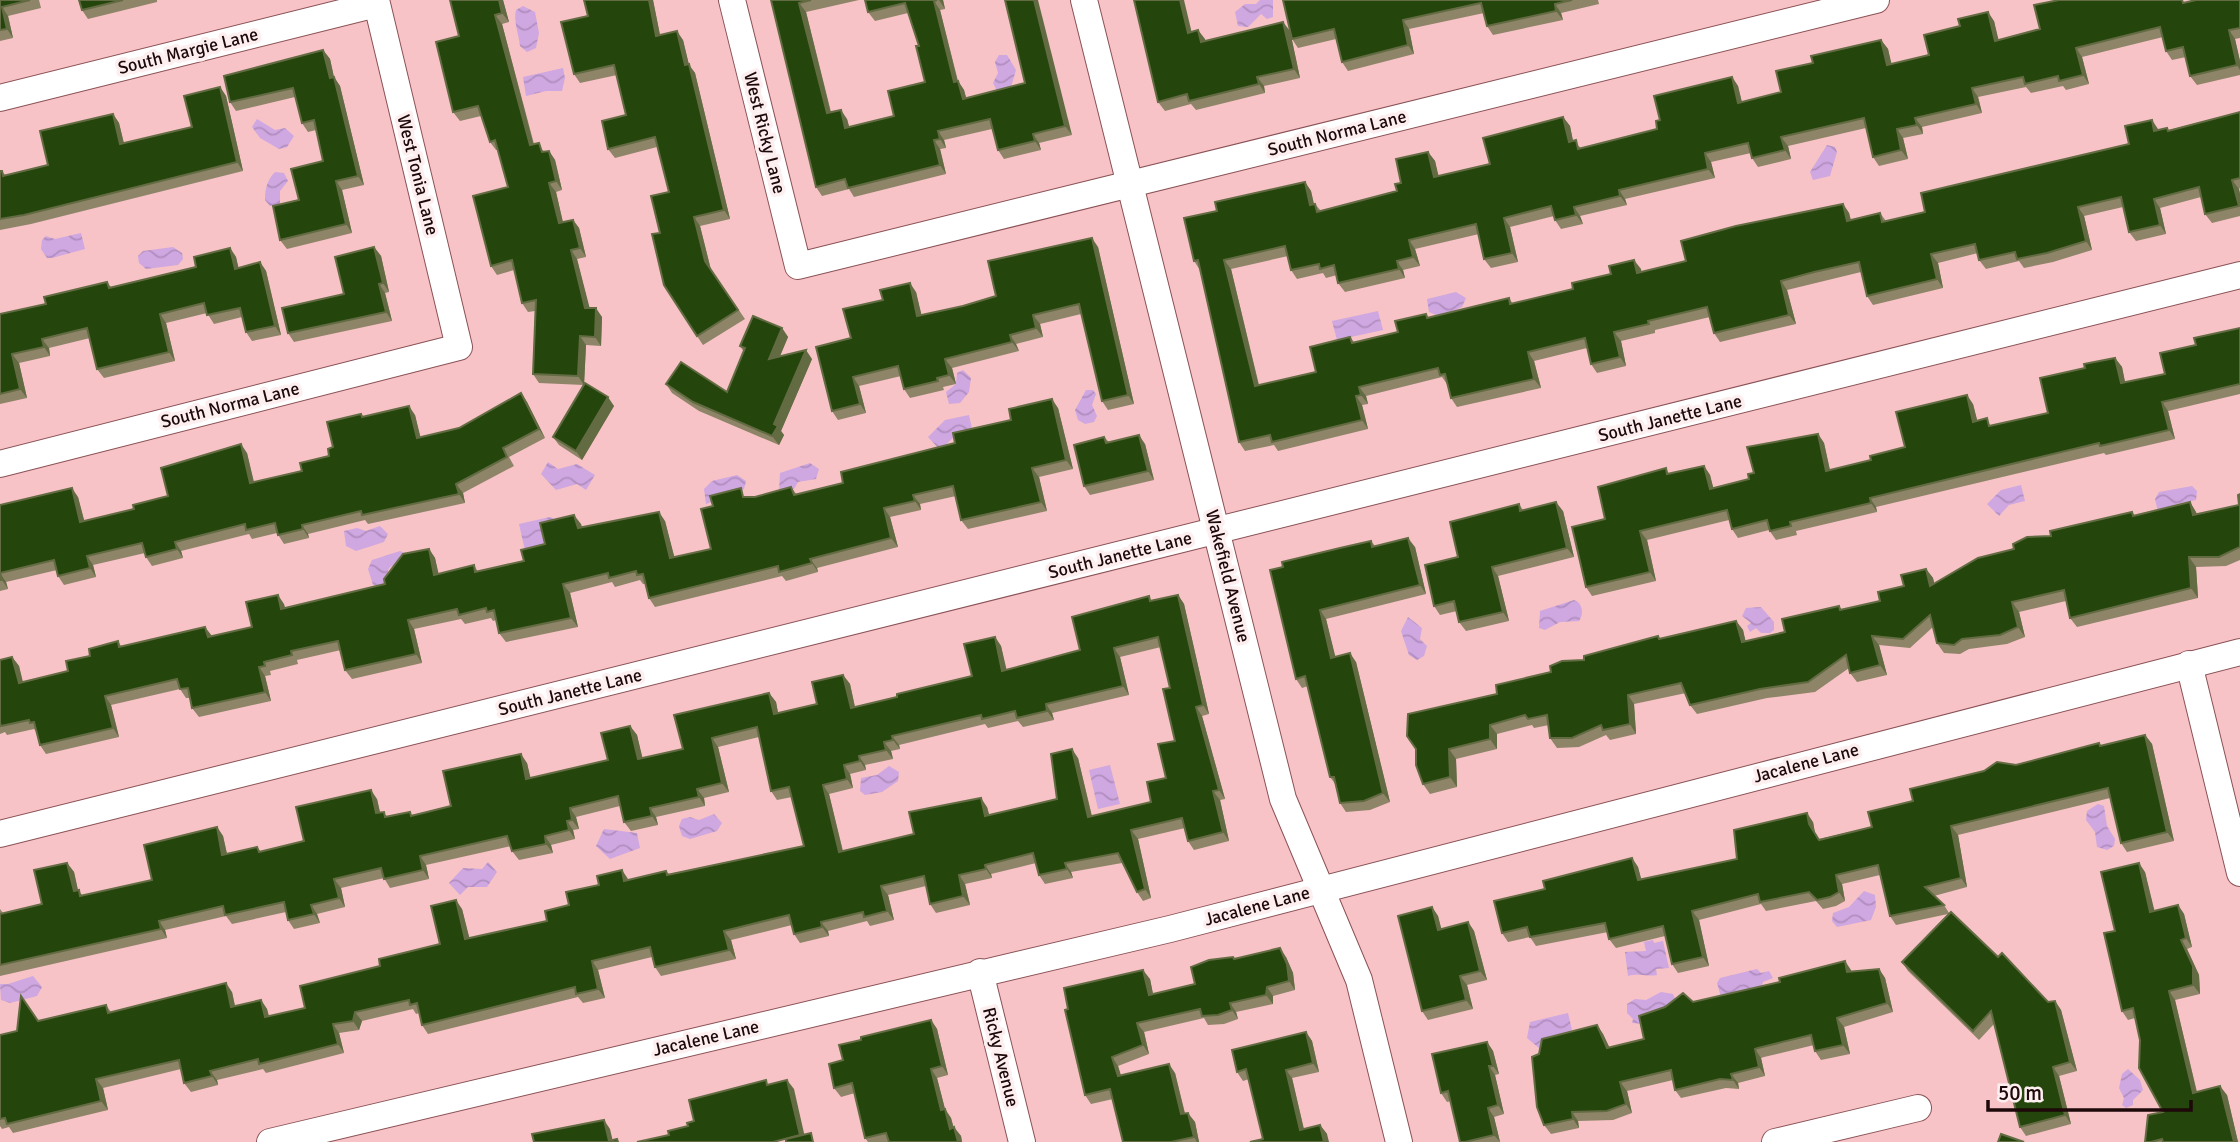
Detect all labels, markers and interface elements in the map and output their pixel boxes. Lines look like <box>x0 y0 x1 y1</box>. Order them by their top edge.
street label: South Margie Lane <box>116 23 260 79</box>
street label: West Ricky Lane <box>739 70 791 196</box>
street label: South Norma Lane <box>1265 105 1409 161</box>
street label: West Tonia Lane <box>392 112 444 238</box>
street label: South Norma Lane <box>158 377 302 433</box>
street label: South Janette Lane <box>1596 389 1744 447</box>
street label: Wakefield Avenue <box>1201 507 1255 645</box>
street label: South Janette Lane <box>1046 526 1194 584</box>
street label: South Janette Lane <box>496 663 644 721</box>
street label: Jacalene Lane <box>1751 738 1861 788</box>
street label: Jacalene Lane <box>1202 881 1312 931</box>
street label: Ricky Avenue <box>978 1005 1024 1109</box>
street label: Jacalene Lane <box>651 1015 761 1061</box>
scale bar <box>1988 1068 2191 1112</box>
text: 50 m <box>1998 1080 2042 1106</box>

